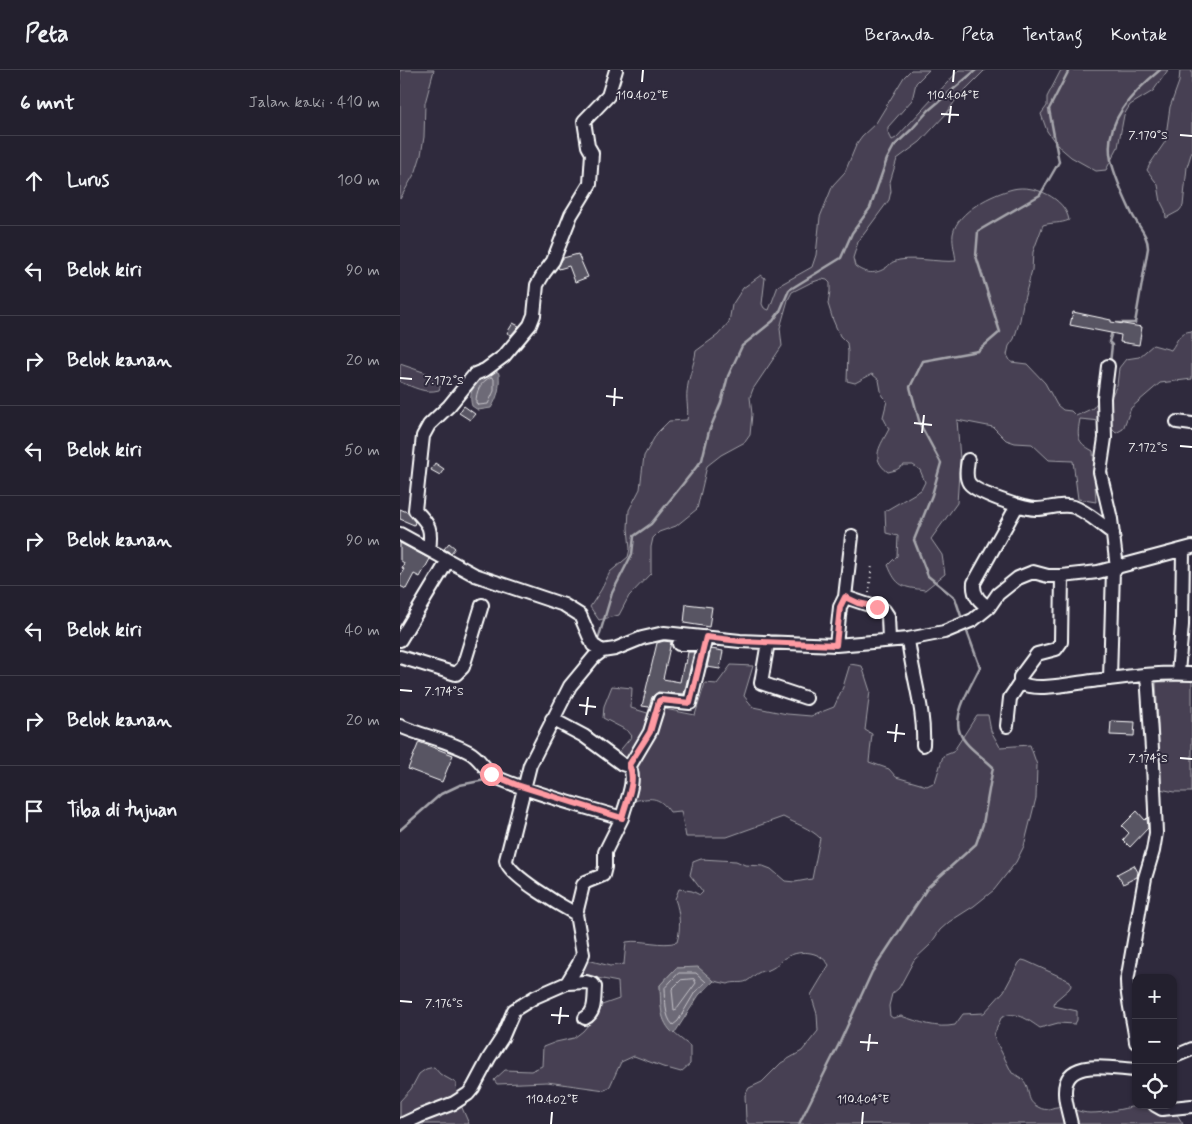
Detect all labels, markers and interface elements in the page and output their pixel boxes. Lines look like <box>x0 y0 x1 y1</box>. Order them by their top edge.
text: Peta <box>25 19 69 50</box>
text: Beranda <box>864 23 933 47</box>
text: Peta <box>961 23 994 47</box>
text: Tentang <box>1022 23 1083 47</box>
text: Kontak <box>1111 23 1167 47</box>
text: 110.402°E <box>616 88 668 104</box>
text: 110.404°E <box>927 88 979 104</box>
text: 6 mnt <box>20 89 75 117</box>
text: Jalan kaki · 410 m <box>248 92 380 113</box>
text: 7.170°S <box>1128 128 1168 144</box>
icon: ahead <box>20 167 48 195</box>
text: Lurus <box>67 168 109 193</box>
text: 100 m <box>337 170 380 191</box>
icon: left <box>20 257 48 285</box>
text: Belok kiri <box>67 258 142 283</box>
text: 90 m <box>346 260 380 281</box>
icon: right <box>20 347 48 375</box>
text: Belok kanan <box>67 348 172 373</box>
text: 20 m <box>346 350 380 371</box>
text: 7.172°S <box>424 373 464 389</box>
icon: left <box>20 437 48 465</box>
text: Belok kiri <box>67 438 142 463</box>
text: 50 m <box>344 440 380 461</box>
text: 7.172°S <box>1128 440 1168 456</box>
icon: right <box>20 527 48 555</box>
text: Belok kanan <box>67 528 172 553</box>
text: 90 m <box>346 530 380 551</box>
route end <box>866 596 889 619</box>
icon: left <box>20 617 48 645</box>
text: Belok kiri <box>67 618 142 643</box>
text: 40 m <box>344 620 380 641</box>
text: 7.174°S <box>424 684 464 700</box>
icon: right <box>20 707 48 735</box>
text: Belok kanan <box>67 708 172 733</box>
text: 20 m <box>346 710 380 731</box>
text: 7.174°S <box>1128 751 1168 767</box>
route start <box>480 763 503 786</box>
icon: arrive <box>20 797 48 825</box>
text: Tiba di tujuan <box>67 798 178 823</box>
map controls <box>1132 974 1177 1109</box>
button: + <box>1132 974 1177 1019</box>
text: 7.176°S <box>425 996 463 1012</box>
button: − <box>1132 1019 1177 1064</box>
button: locate <box>1132 1064 1177 1109</box>
text: 110.402°E <box>526 1092 578 1108</box>
text: 110.404°E <box>837 1092 889 1108</box>

